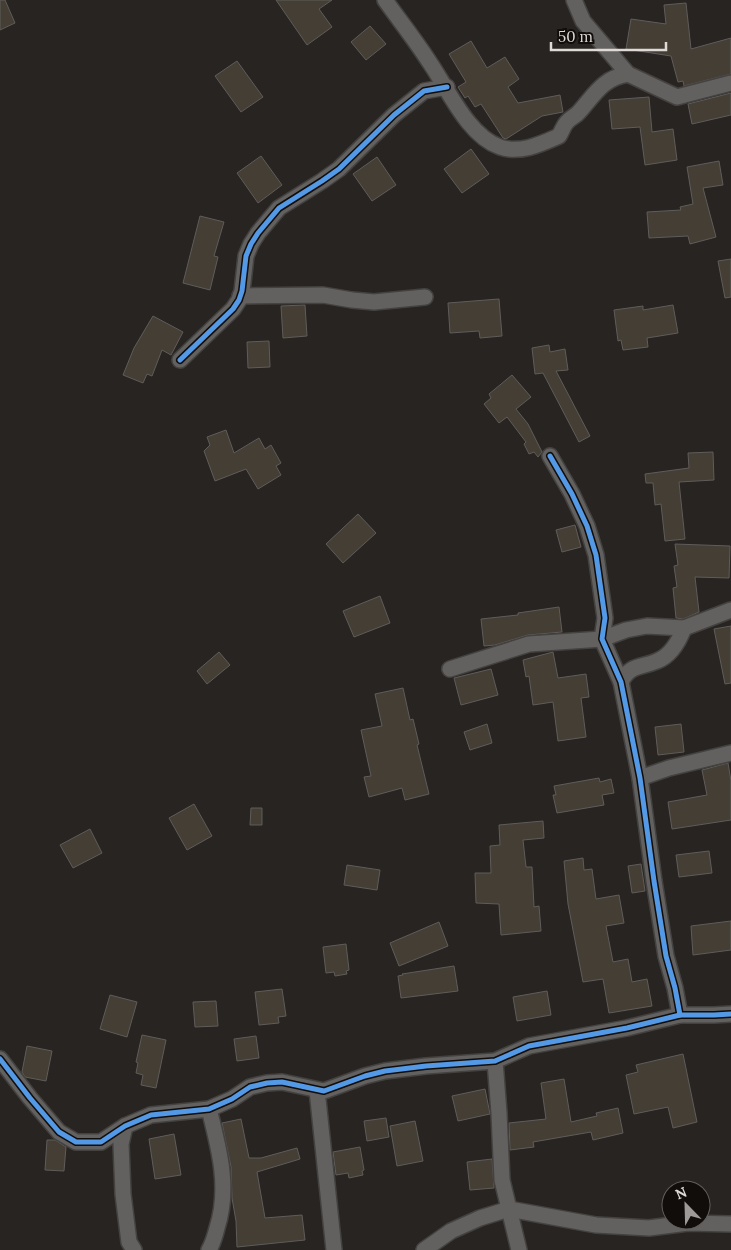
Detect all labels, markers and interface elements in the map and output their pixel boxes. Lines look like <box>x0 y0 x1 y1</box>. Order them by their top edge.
scale bar <box>551 20 666 52</box>
text: 50 m <box>558 27 593 46</box>
north arrow <box>661 1180 711 1230</box>
text: N <box>672 1183 690 1203</box>

